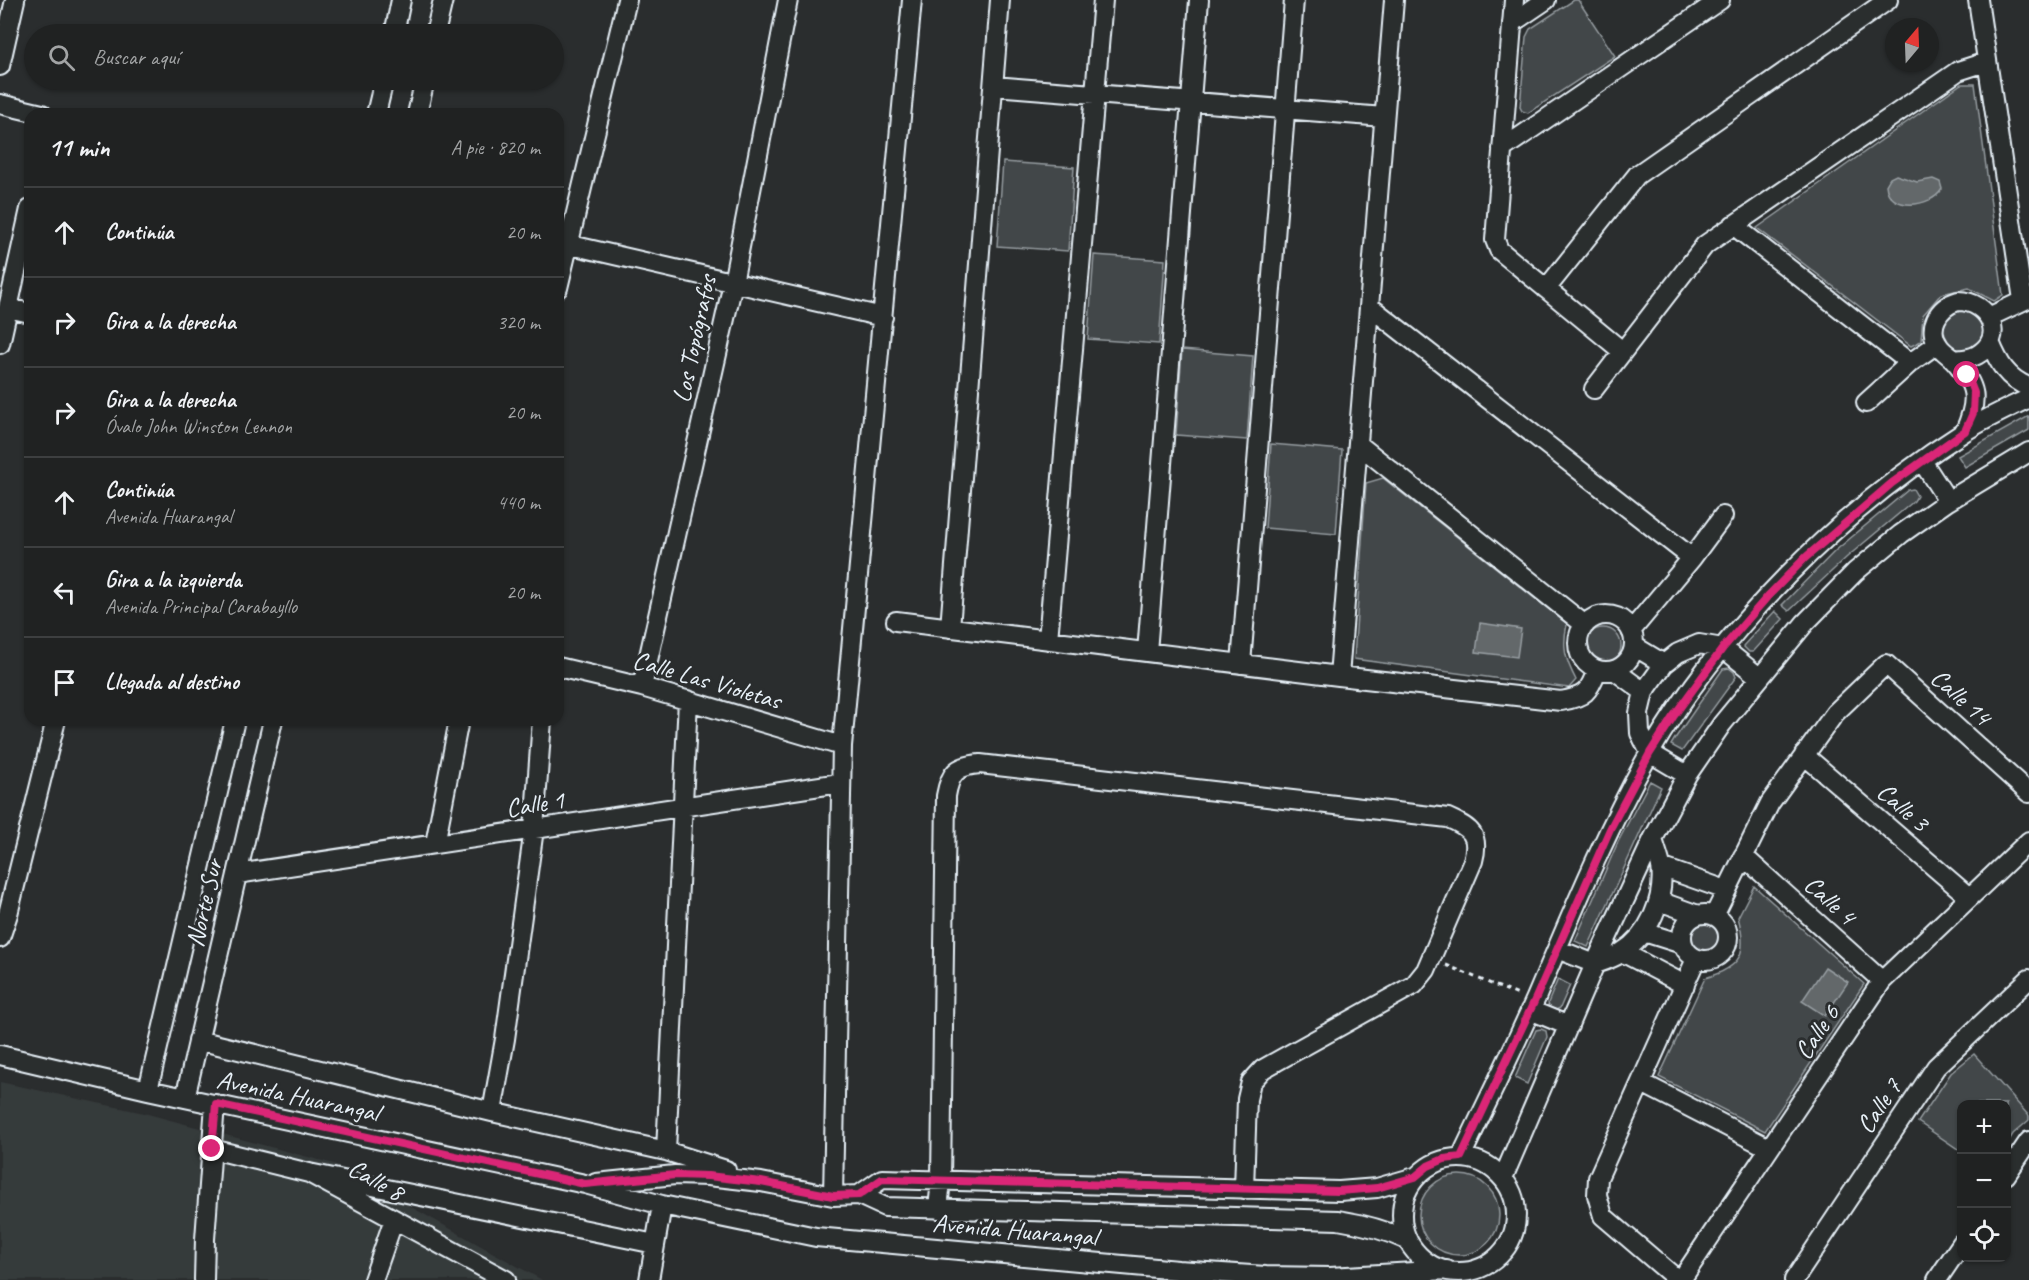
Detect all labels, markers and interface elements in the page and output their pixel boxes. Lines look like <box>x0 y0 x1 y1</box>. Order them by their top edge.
north arrow <box>1885 18 1939 72</box>
search box <box>24 24 564 90</box>
icon: search <box>45 41 78 74</box>
text: Buscar aquí <box>93 43 179 71</box>
text: 11 min <box>48 131 110 164</box>
text: A pie · 820 m <box>451 135 540 160</box>
icon: ahead <box>48 216 81 249</box>
text: Continúa <box>105 218 173 246</box>
text: 20 m <box>506 220 540 245</box>
street label: Los Topógrafos <box>664 270 724 406</box>
icon: right <box>48 306 81 339</box>
text: Gira a la derecha <box>105 308 236 336</box>
text: 320 m <box>497 310 540 335</box>
route start <box>1953 361 1979 387</box>
text: Gira a la derecha <box>105 386 236 414</box>
icon: right <box>48 396 81 429</box>
text: 20 m <box>506 400 540 425</box>
text: Óvalo John Winston Lennon <box>105 414 292 439</box>
text: Continúa <box>105 476 173 504</box>
icon: ahead <box>48 486 81 519</box>
text: 440 m <box>497 490 540 515</box>
text: Avenida Huarangal <box>105 504 232 529</box>
text: Gira a la izquierda <box>105 566 242 594</box>
icon: left <box>48 576 81 609</box>
text: 20 m <box>506 580 540 605</box>
text: Avenida Principal Carabayllo <box>105 594 297 619</box>
street label: Calle Las Violetas <box>629 643 787 717</box>
street label: Calle 14 <box>1924 661 2000 734</box>
icon: arrive <box>48 666 81 699</box>
text: Llegada al destino <box>105 668 239 696</box>
street label: Calle 3 <box>1870 775 1938 840</box>
street label: Calle 1 <box>503 783 568 825</box>
street label: Norte Sur <box>178 853 231 950</box>
street label: Calle 4 <box>1797 868 1865 933</box>
street label: Calle 6 <box>1787 997 1848 1066</box>
street label: Avenida Huarangal <box>214 1063 387 1130</box>
street label: Calle 7 <box>1849 1071 1910 1140</box>
map controls <box>1957 1100 2011 1262</box>
button: + <box>1957 1100 2011 1154</box>
route end <box>198 1135 224 1161</box>
street label: Calle 8 <box>342 1151 412 1210</box>
button: − <box>1957 1154 2011 1208</box>
street label: Avenida Huarangal <box>931 1206 1103 1254</box>
button: locate <box>1957 1208 2011 1262</box>

